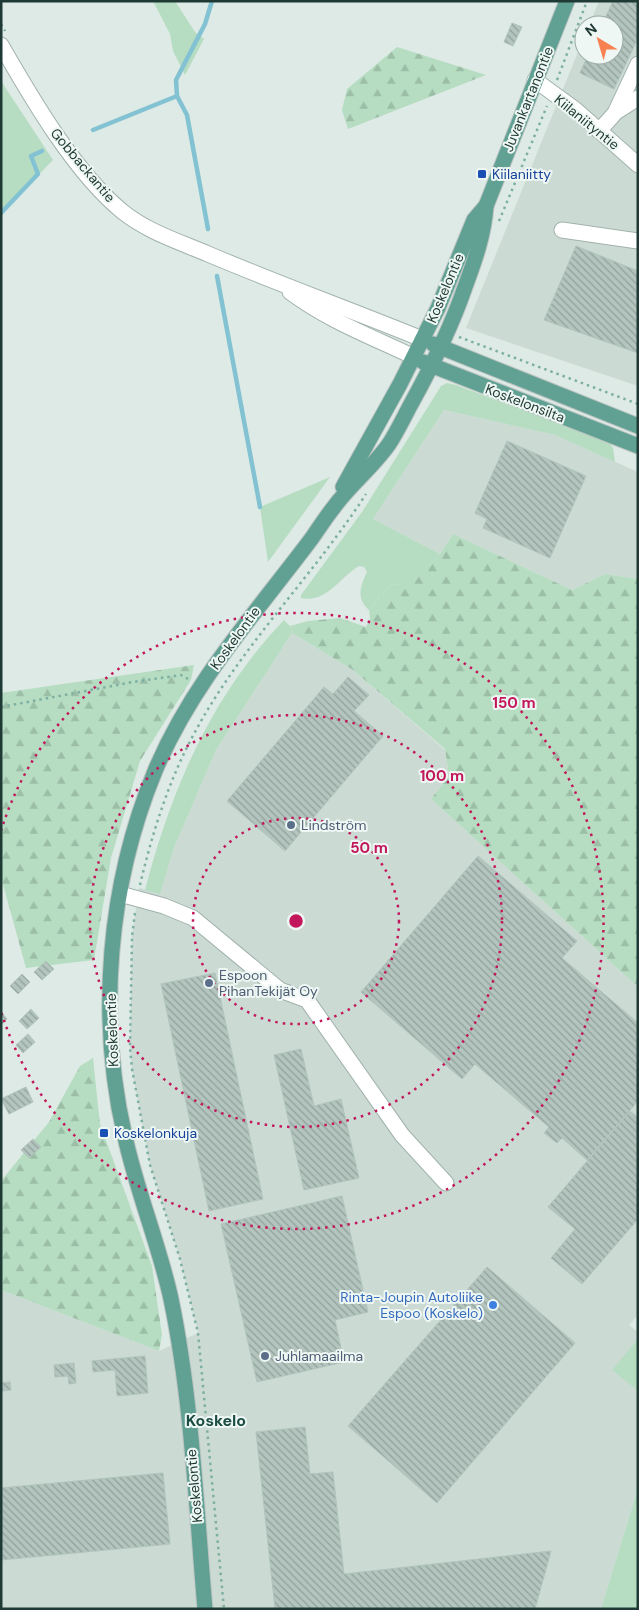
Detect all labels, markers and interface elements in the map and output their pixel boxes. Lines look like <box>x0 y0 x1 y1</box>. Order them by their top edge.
north arrow <box>574 15 624 65</box>
text: N <box>581 20 601 40</box>
street label: Juvankartanontie <box>499 44 557 154</box>
street label: Kiilaniityntie <box>551 90 623 154</box>
street label: Gobbackantie <box>47 124 119 206</box>
place label: Kiilaniitty <box>492 165 551 183</box>
marker: Kiilaniitty <box>476 168 488 180</box>
street label: Koskelontie <box>422 250 468 325</box>
street label: Koskelonsilta <box>483 380 567 426</box>
street label: Koskelontie <box>206 603 264 673</box>
text: 150 m <box>493 693 536 713</box>
text: 100 m <box>420 766 464 786</box>
place label: Lindström <box>301 816 366 834</box>
marker: Lindström <box>285 819 297 831</box>
text: 50 m <box>350 838 388 858</box>
centre of rings <box>287 912 305 930</box>
place label: Espoon PihanTekijät Oy <box>219 966 318 1000</box>
marker: Espoon PihanTekijät Oy <box>203 977 215 989</box>
street label: Koskelontie <box>102 993 122 1067</box>
place label: Koskelonkuja <box>114 1124 197 1142</box>
marker: Koskelonkuja <box>98 1127 110 1139</box>
place label: Rinta-Joupin Autoliike Espoo (Koskelo) <box>340 1288 483 1322</box>
marker: Rinta-Joupin Autoliike Espoo (Koskelo) <box>487 1299 499 1311</box>
place label: Juhlamaailma <box>275 1347 363 1365</box>
marker: Juhlamaailma <box>259 1350 271 1362</box>
district label: Koskelo <box>186 1410 246 1431</box>
street label: Koskelontie <box>182 1448 206 1524</box>

